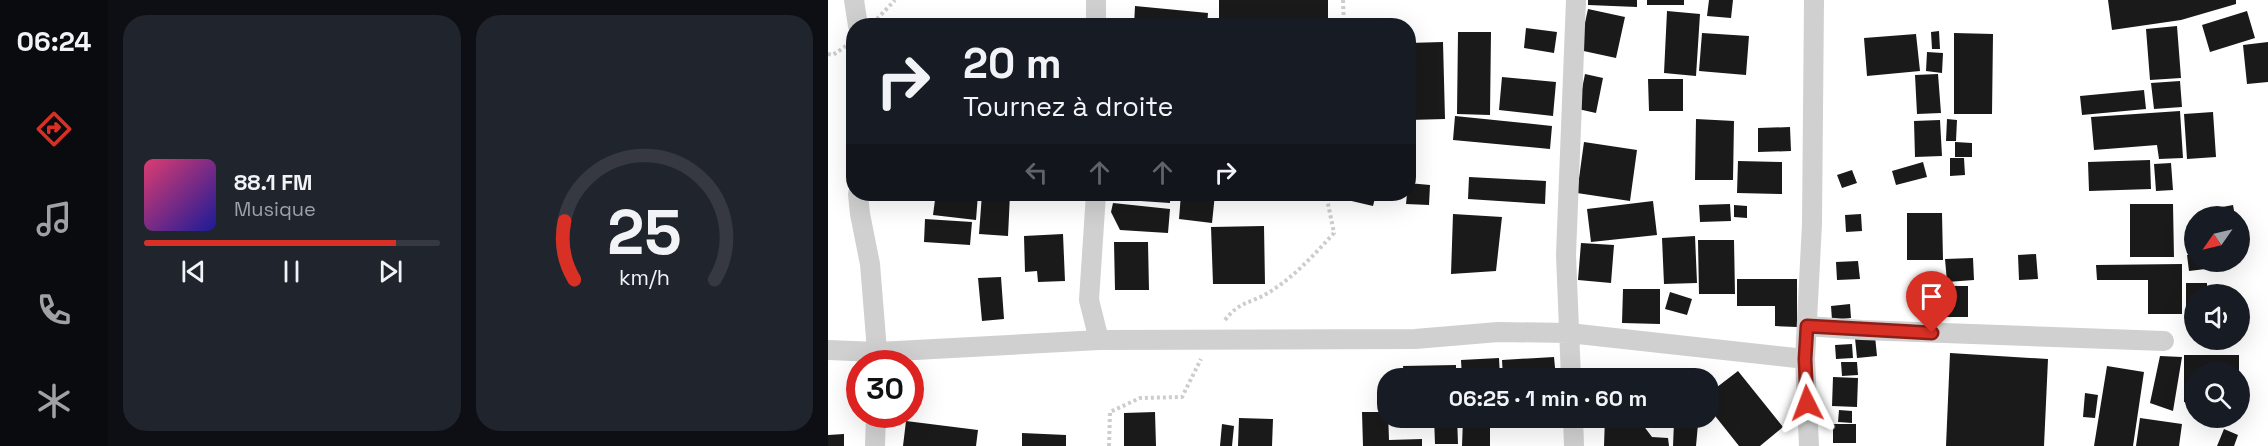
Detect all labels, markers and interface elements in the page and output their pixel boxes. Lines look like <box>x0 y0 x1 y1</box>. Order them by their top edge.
text: 06:24 <box>16 24 92 59</box>
text: 20 m <box>963 37 1062 90</box>
icon: right <box>864 42 942 120</box>
text: Tournez à droite <box>963 89 1173 124</box>
icon: directions <box>33 108 75 150</box>
icon: left <box>1020 156 1053 189</box>
icon: ahead <box>1083 156 1116 189</box>
icon: ahead <box>1146 156 1179 189</box>
icon: right <box>1209 156 1242 189</box>
text: 88.1 FM <box>234 168 313 196</box>
text: 25 <box>607 193 681 272</box>
text: Musique <box>234 196 316 222</box>
icon: music <box>33 198 75 240</box>
north arrow <box>2184 206 2250 272</box>
map controls <box>2184 206 2250 428</box>
icon: previous <box>177 255 210 288</box>
icon: pause <box>275 255 308 288</box>
icon: next <box>374 255 407 288</box>
text: km/h <box>619 264 670 291</box>
pin <box>1906 271 1957 333</box>
icon: arrive <box>1915 280 1948 313</box>
button: sound <box>2184 284 2250 350</box>
icon: phone <box>33 289 75 331</box>
speed limit sign: 30 <box>846 350 924 428</box>
button: search <box>2184 362 2250 428</box>
position arrow <box>1775 371 1839 435</box>
icon: climate <box>33 380 75 422</box>
text: 06:25 · 1 min · 60 m <box>1449 384 1647 412</box>

